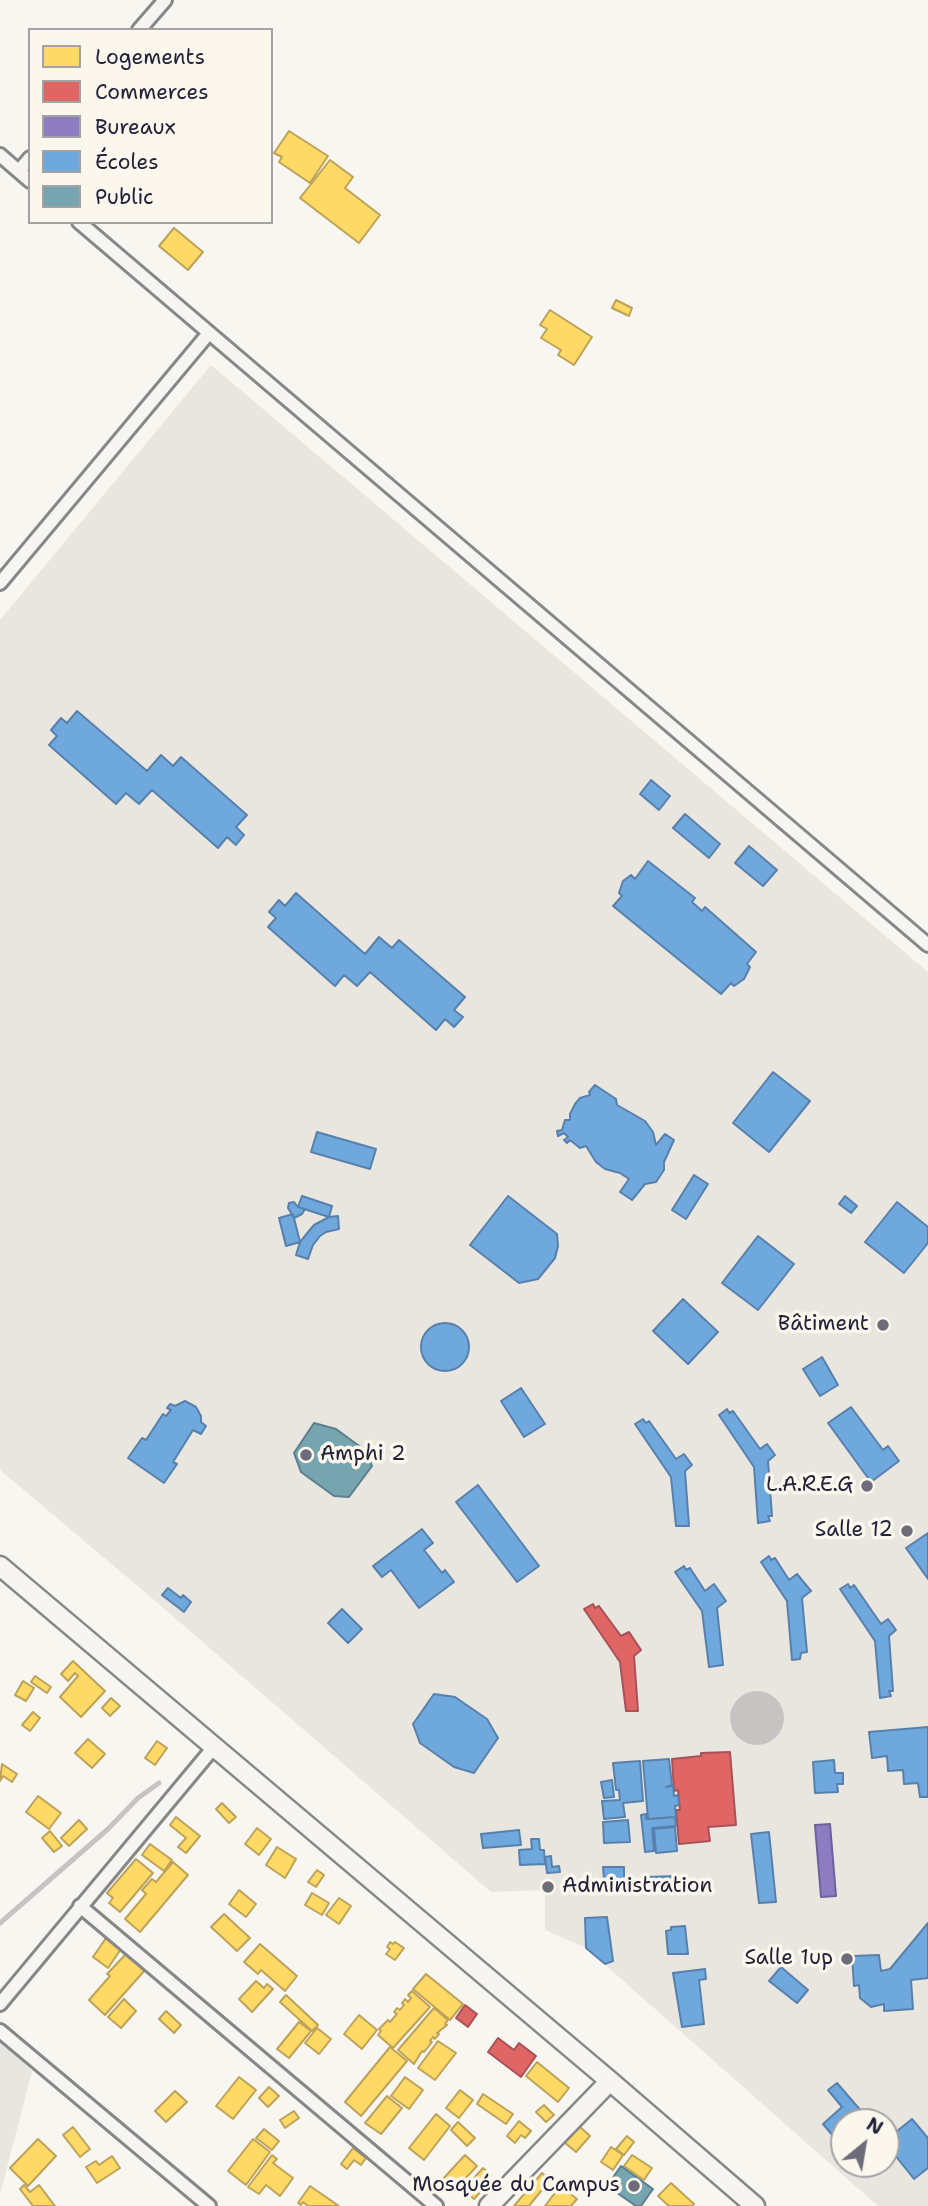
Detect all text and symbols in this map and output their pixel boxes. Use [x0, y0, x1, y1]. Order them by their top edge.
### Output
legend [28, 28, 273, 224]
text: Logements [95, 43, 205, 71]
text: Commerces [95, 78, 209, 106]
text: Bureaux [95, 113, 176, 141]
text: Écoles [95, 148, 159, 176]
text: Public [95, 183, 154, 211]
place label: Bâtiment [778, 1312, 869, 1338]
marker: Bâtiment [875, 1317, 891, 1333]
place label: Amphi 2 [320, 1442, 406, 1468]
marker: Amphi 2 [298, 1447, 314, 1463]
place label: L.A.R.E.G [766, 1473, 853, 1499]
marker: L.A.R.E.G [859, 1478, 875, 1494]
place label: Salle 12 [815, 1518, 893, 1544]
marker: Salle 12 [899, 1523, 915, 1539]
place label: Administration [562, 1874, 712, 1900]
marker: Administration [540, 1879, 556, 1895]
place label: Salle 1up [744, 1946, 833, 1972]
marker: Salle 1up [839, 1951, 855, 1967]
north arrow [830, 2108, 900, 2178]
text: N [862, 2112, 888, 2141]
place label: Mosquée du Campus [412, 2173, 620, 2199]
marker: Mosquée du Campus [626, 2178, 642, 2194]

